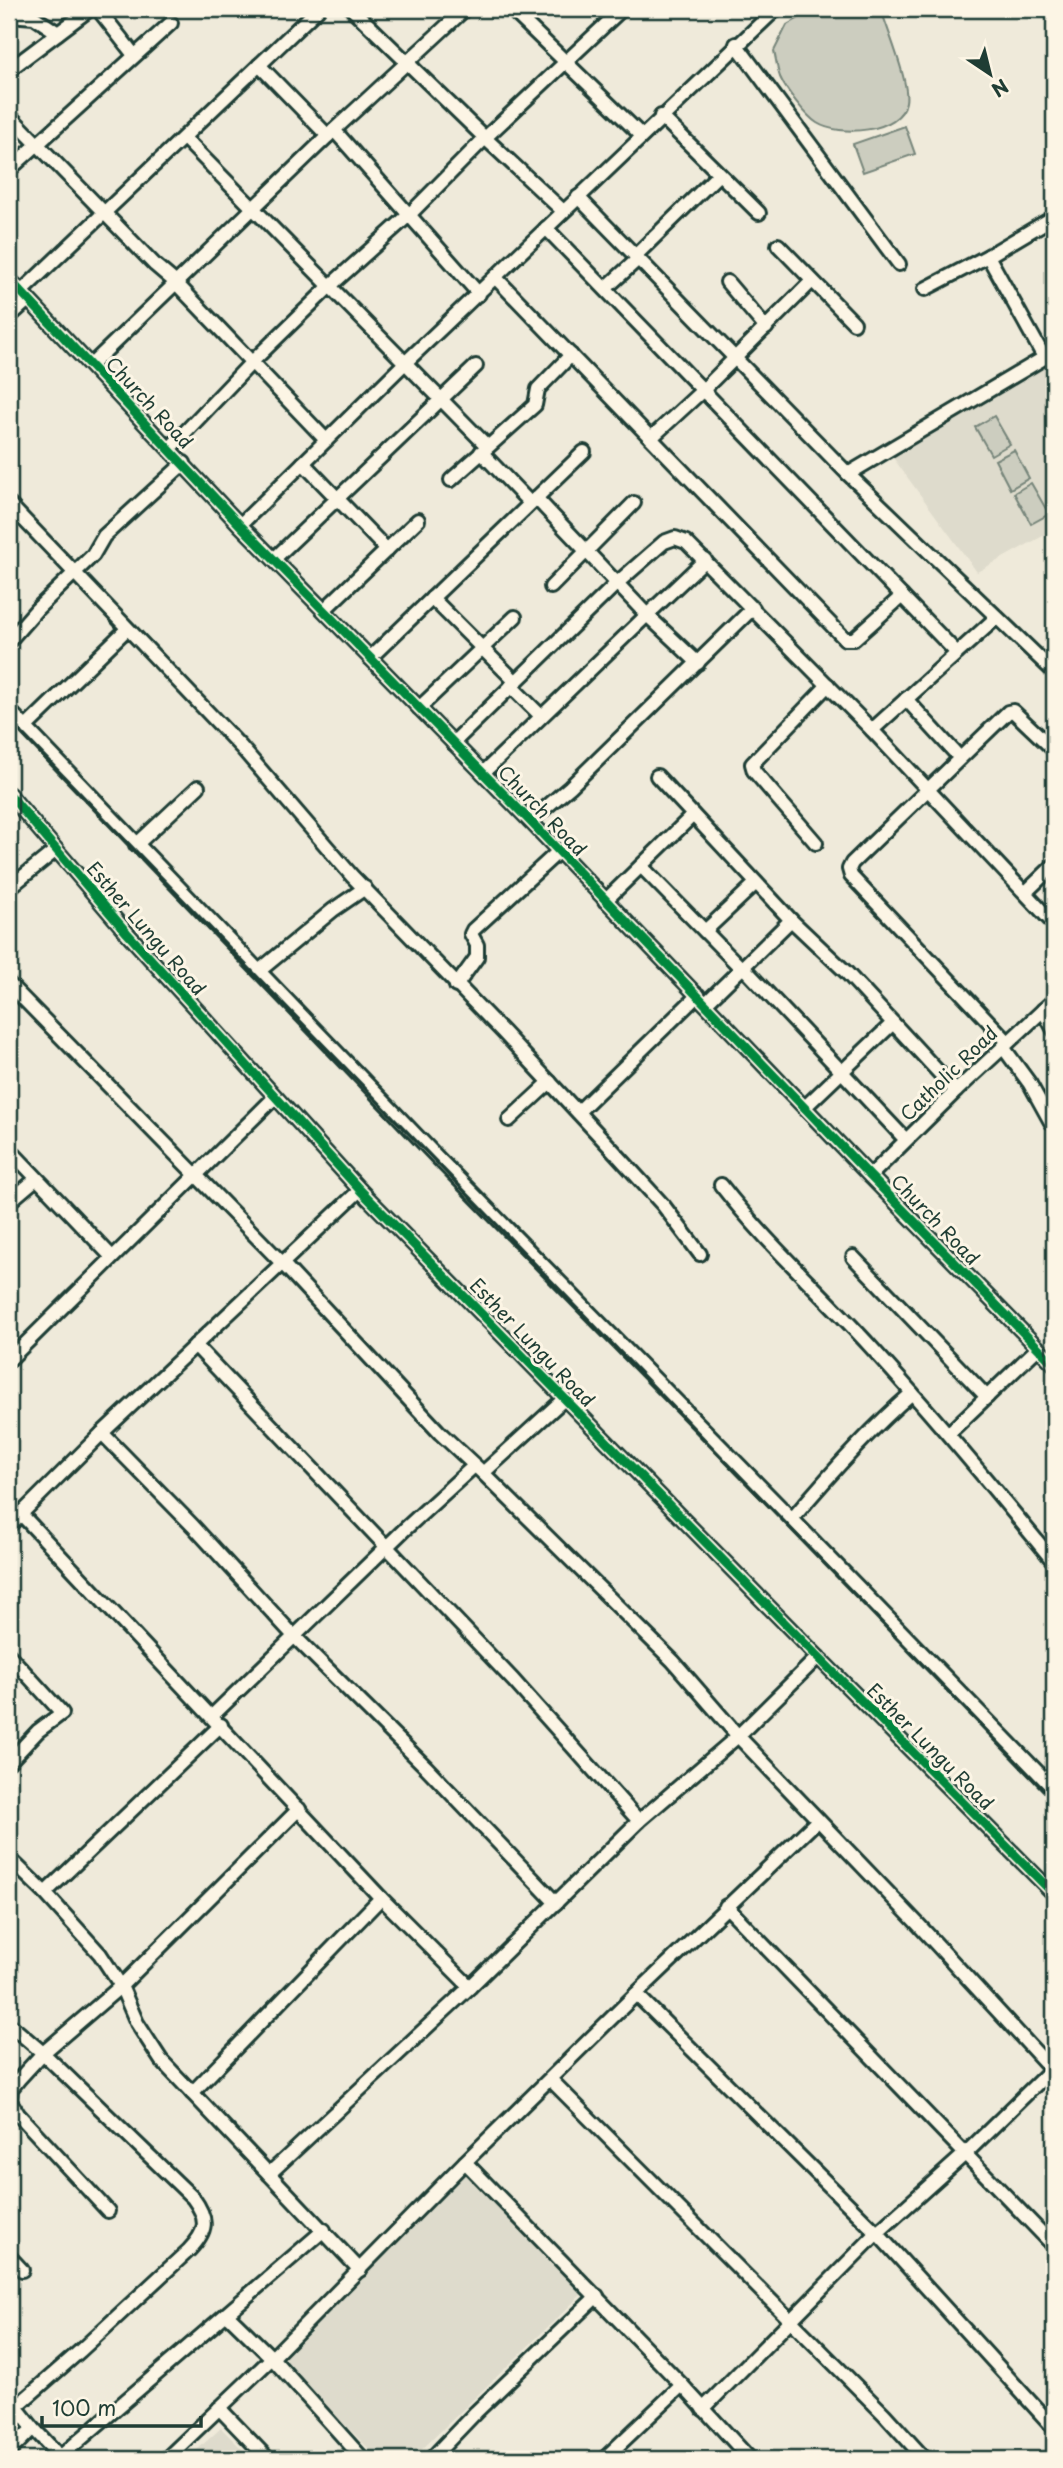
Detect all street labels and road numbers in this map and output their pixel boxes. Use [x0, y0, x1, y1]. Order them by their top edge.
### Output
street label: Church Road [100, 350, 200, 454]
street label: Church Road [492, 758, 594, 862]
street label: Esther Lungu Road [81, 855, 213, 1001]
street label: Catholic Road [893, 1019, 1003, 1127]
street label: Church Road [885, 1167, 987, 1271]
street label: Esther Lungu Road [464, 1271, 602, 1413]
street label: Esther Lungu Road [861, 1676, 1001, 1816]

